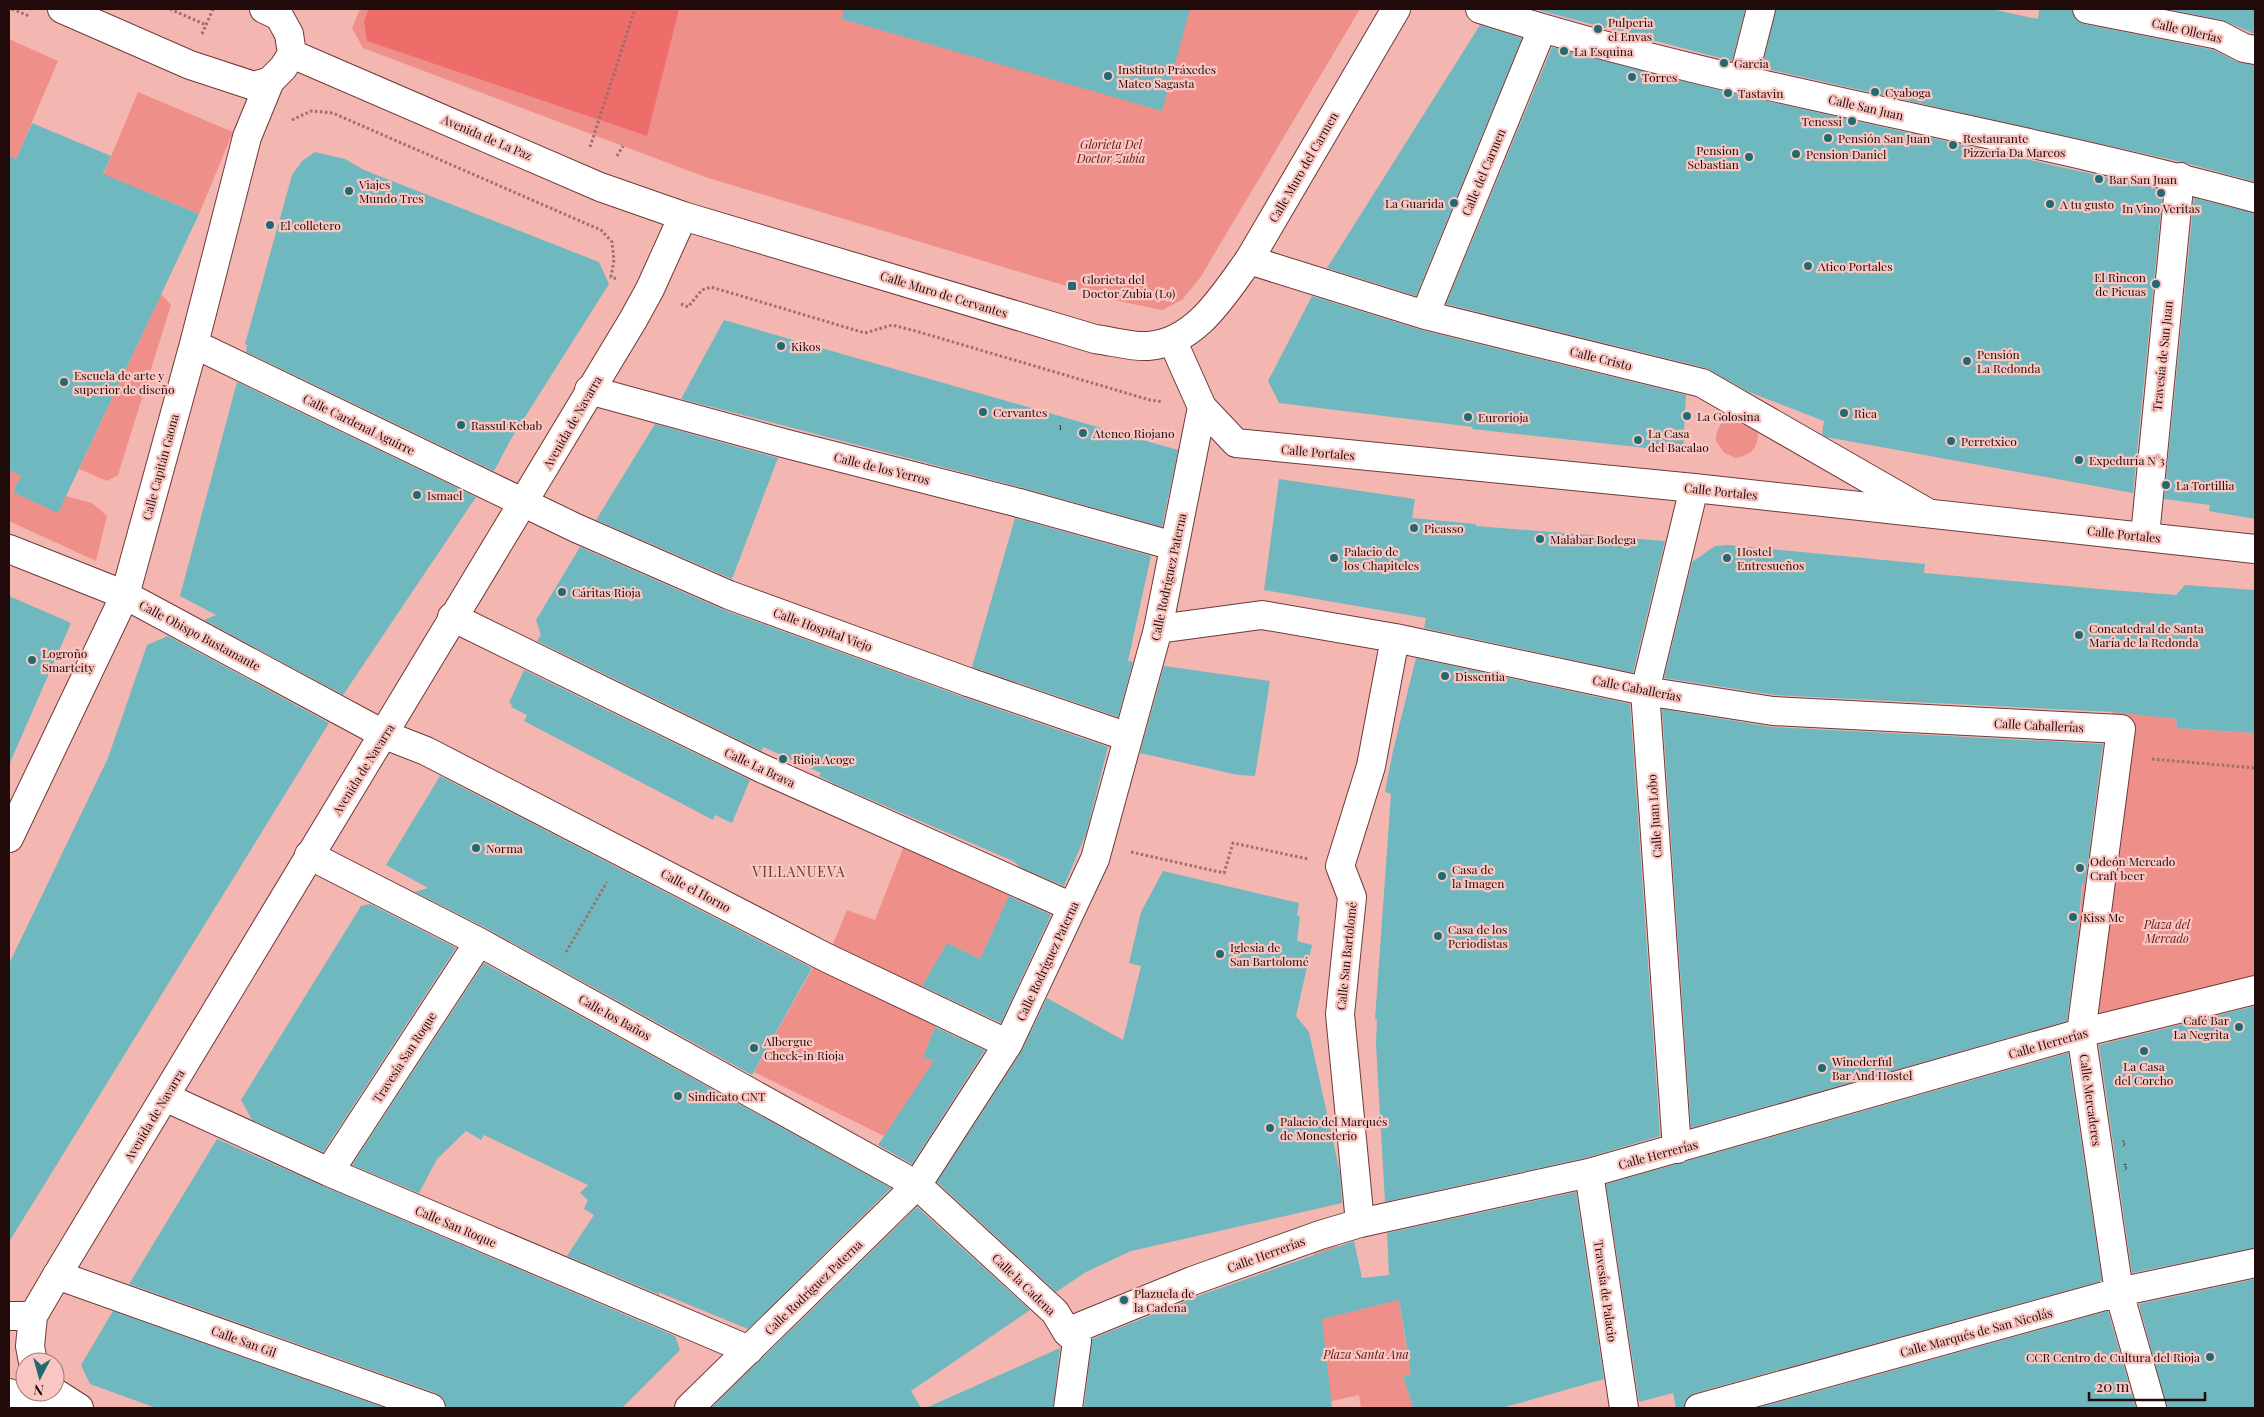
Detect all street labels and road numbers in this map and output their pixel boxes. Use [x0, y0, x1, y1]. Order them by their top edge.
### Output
street label: Calle Ollerías [2150, 14, 2224, 46]
street label: Calle San Juan [1827, 91, 1905, 123]
street label: Calle Muro del Carmen [1265, 109, 1341, 225]
street label: Avenida de La Paz [439, 110, 535, 163]
street label: Calle del Carmen [1457, 126, 1509, 218]
street label: Calle Muro de Cervantes [878, 267, 1010, 321]
street label: Travesía de San Juan [2148, 300, 2176, 412]
street label: Calle Cristo [1568, 343, 1634, 374]
street label: Avenida de Navarra [538, 373, 605, 472]
street label: Calle Cardenal Aguirre [300, 390, 418, 458]
street label: Calle Capitán Gaona [138, 412, 182, 522]
street label: Calle Portales [1281, 441, 1355, 463]
street label: Calle de los Yerros [832, 448, 932, 488]
street label: Calle Portales [1683, 479, 1759, 503]
street label: Calle Rodríguez Paterna [1147, 512, 1189, 642]
street label: Calle Portales [2086, 522, 2162, 546]
street label: Calle Obispo Bustamante [137, 596, 263, 674]
street label: Calle Hospital Viejo [771, 604, 875, 654]
street label: Calle Caballerías [1591, 672, 1683, 704]
street label: Calle Caballerías [1994, 715, 2084, 735]
street label: Avenida de Navarra [328, 720, 397, 818]
street label: Calle La Brava [722, 744, 798, 790]
street label: Calle Juan Lobo [1643, 773, 1665, 858]
street label: Calle el Horno [658, 865, 734, 915]
street label: Calle Rodríguez Paterna [1012, 899, 1082, 1023]
street label: Calle San Bartolomé [1332, 901, 1360, 1011]
street label: Calle los Baños [576, 990, 654, 1044]
street label: Travesía San Roque [369, 1009, 439, 1105]
street label: Calle Herrerías [2007, 1024, 2089, 1062]
street label: Calle Mercaderes [2077, 1053, 2105, 1147]
street label: Avenida de Navarra [120, 1066, 188, 1165]
street label: Calle Herrerías [1616, 1136, 1700, 1172]
street label: Calle San Roque [413, 1202, 499, 1250]
street label: Calle Herrerías [1225, 1233, 1307, 1275]
street label: Calle Rodríguez Paterna [761, 1236, 865, 1338]
street label: Travesía de Palacio [1591, 1239, 1621, 1343]
street label: Calle la Cadena [989, 1250, 1059, 1318]
street label: Calle Marqués de San Nicolás [1898, 1304, 2054, 1360]
street label: Calle San Gil [209, 1322, 279, 1360]

